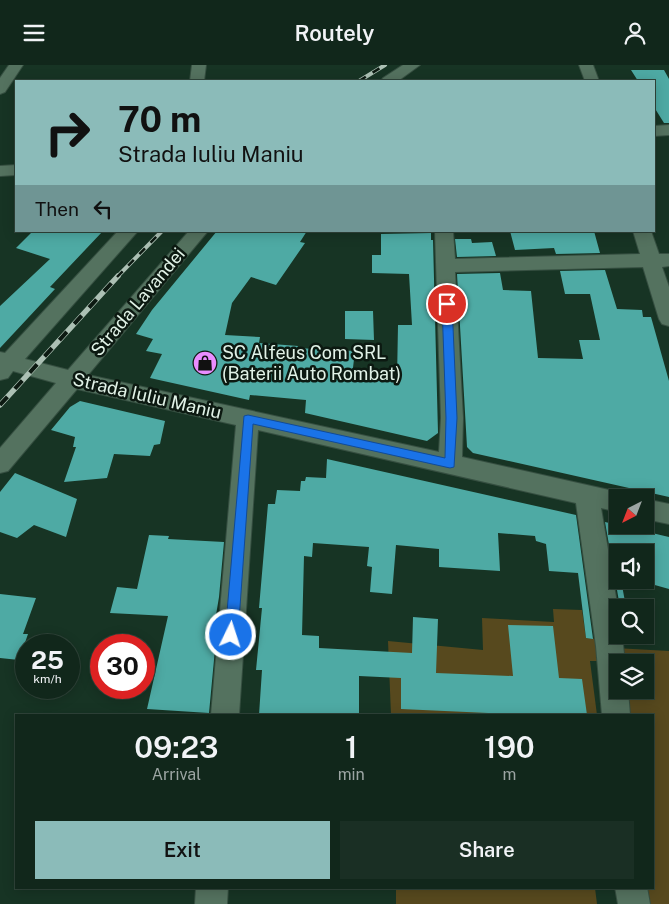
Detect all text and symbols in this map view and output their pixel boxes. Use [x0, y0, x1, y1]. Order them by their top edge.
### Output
icon: menu [20, 19, 48, 47]
icon: person [621, 19, 649, 47]
text: Routely [295, 20, 374, 46]
text: 70 m [118, 99, 201, 140]
icon: right [35, 100, 100, 165]
text: Strada Iuliu Maniu [118, 141, 304, 167]
icon: left [89, 195, 117, 223]
text: Then [35, 198, 79, 220]
street label: Strada Lavandei [86, 243, 189, 360]
pin [426, 283, 468, 325]
icon: arrive [433, 290, 461, 318]
place label: SC Alfeus Com SRL (Baterii Auto Rombat) [222, 342, 401, 384]
shop icon: SC Alfeus Com SRL (Baterii Auto Rombat) [192, 350, 218, 376]
street label: Strada Iuliu Maniu [71, 368, 223, 423]
north arrow [609, 489, 654, 534]
map controls [609, 489, 654, 699]
button: sound [609, 544, 654, 589]
button: search [609, 599, 654, 644]
position arrow [204, 608, 256, 660]
speed limit sign: 30 [90, 634, 155, 699]
text: 25 [31, 645, 64, 675]
button: layers [609, 654, 654, 699]
text: km/h [33, 672, 62, 686]
text: 09:23 [134, 729, 218, 765]
text: 1 [345, 729, 358, 765]
text: 190 [484, 729, 535, 765]
text: Arrival [152, 765, 201, 784]
text: min [338, 765, 365, 784]
text: m [502, 765, 516, 784]
button: Exit [35, 821, 330, 879]
button: Share [340, 821, 634, 879]

